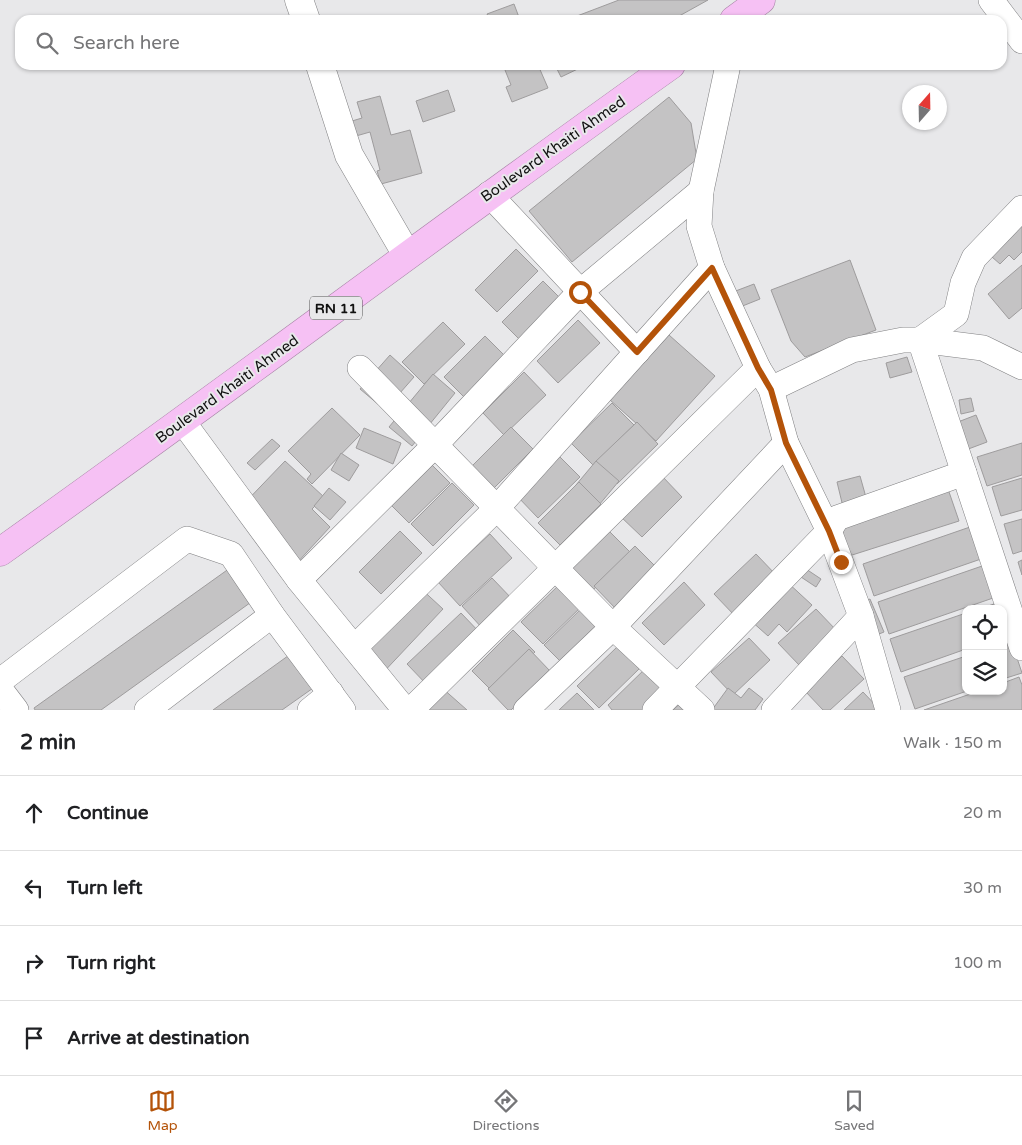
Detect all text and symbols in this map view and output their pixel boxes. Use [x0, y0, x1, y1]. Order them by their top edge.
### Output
search box [15, 15, 1007, 70]
icon: search [33, 29, 61, 57]
text: Search here [73, 32, 180, 54]
north arrow [902, 85, 947, 130]
street label: Boulevard Khaiti Ahmed [477, 92, 629, 206]
route start [569, 281, 592, 304]
road number: RN 11 [310, 296, 362, 320]
street label: Boulevard Khaiti Ahmed [152, 331, 302, 447]
route end [830, 551, 853, 574]
map controls [962, 605, 1007, 695]
button: locate [962, 605, 1007, 650]
button: layers [962, 650, 1007, 695]
text: 2 min [20, 730, 76, 755]
text: Walk · 150 m [903, 733, 1002, 753]
icon: ahead [20, 799, 48, 827]
text: Continue [67, 802, 149, 824]
text: 20 m [963, 803, 1002, 823]
icon: left [20, 874, 48, 902]
text: Turn left [67, 877, 143, 899]
text: 30 m [963, 878, 1002, 898]
icon: right [20, 949, 48, 977]
text: Turn right [67, 952, 155, 974]
text: 100 m [953, 953, 1002, 973]
icon: arrive [20, 1024, 48, 1052]
text: Arrive at destination [67, 1027, 250, 1049]
tab: Map [147, 1087, 178, 1134]
tab: Directions [472, 1087, 539, 1134]
tab: Saved [834, 1087, 875, 1134]

